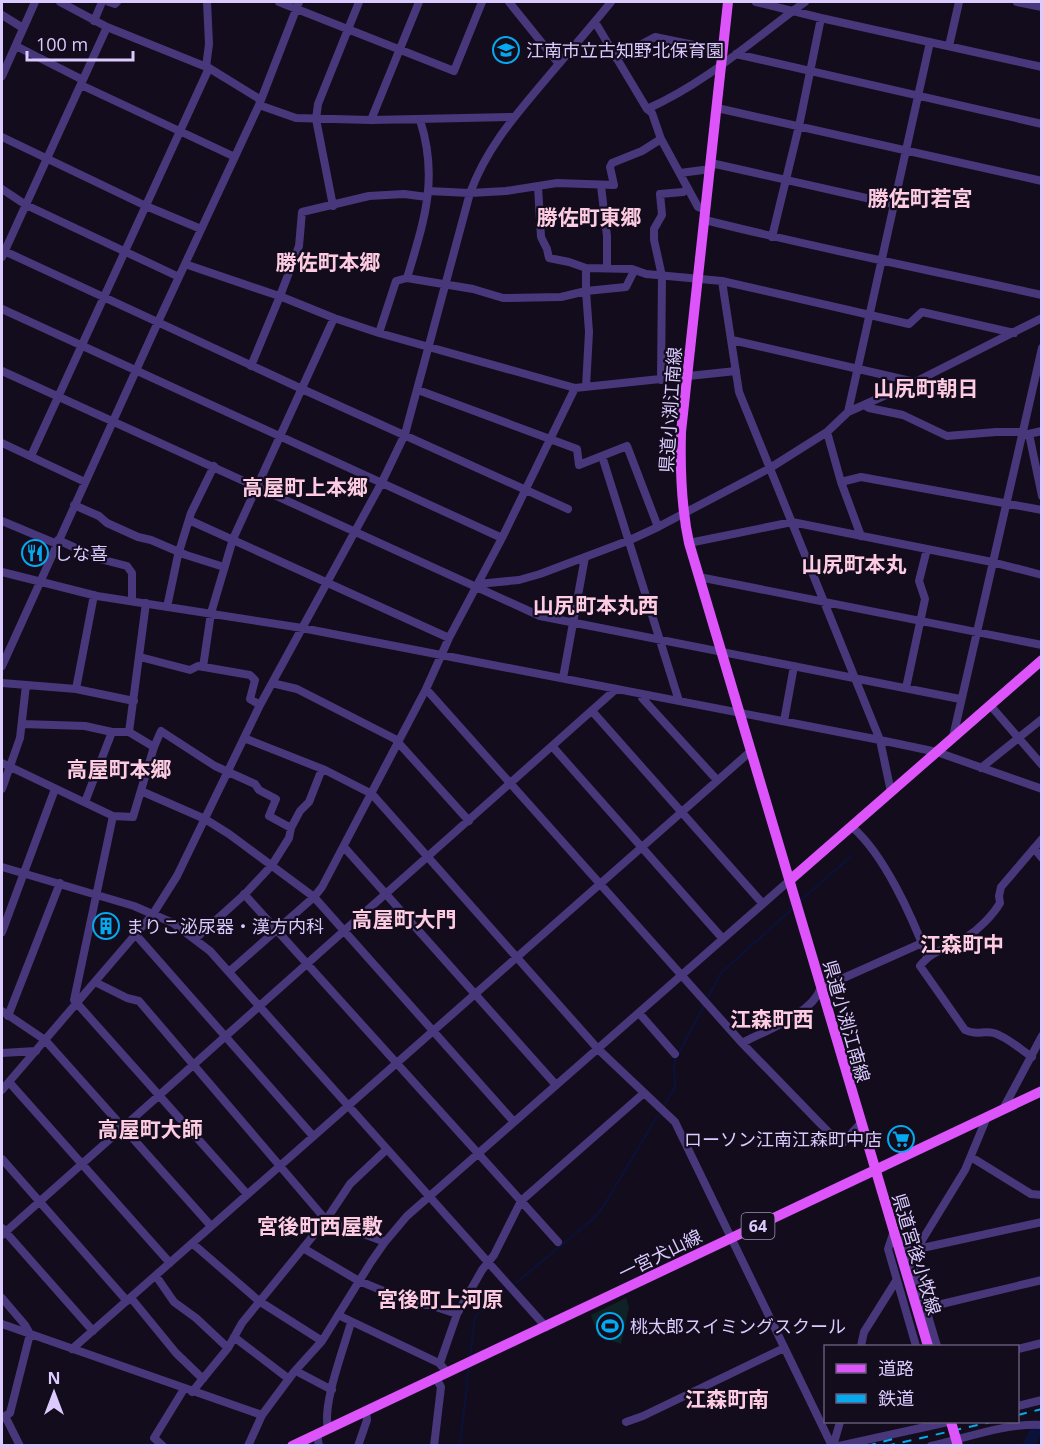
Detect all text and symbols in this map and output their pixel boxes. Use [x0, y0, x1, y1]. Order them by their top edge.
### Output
scale bar [27, 24, 134, 62]
text: 100 m [36, 32, 88, 56]
school or university icon: 江南市立古知野北保育園 [491, 35, 521, 65]
place label: 江南市立古知野北保育園 [526, 38, 724, 62]
district label: 勝佐町若宮 [868, 184, 973, 212]
district label: 勝佐町東郷 [537, 203, 642, 231]
district label: 勝佐町本郷 [276, 248, 381, 276]
street label: 県道小渕江南線 [654, 346, 686, 474]
district label: 山尻町朝日 [874, 374, 979, 402]
district label: 高屋町上本郷 [242, 473, 368, 501]
restaurant icon: しな喜 [20, 538, 50, 568]
place label: しな喜 [54, 541, 108, 565]
district label: 山尻町本丸 [802, 550, 907, 578]
district label: 山尻町本丸西 [533, 591, 659, 619]
district label: 高屋町本郷 [67, 755, 172, 783]
district label: 高屋町大門 [352, 905, 457, 933]
building icon: まりこ泌尿器・漢方内科 [91, 911, 121, 941]
place label: まりこ泌尿器・漢方内科 [126, 914, 324, 938]
district label: 江森町中 [920, 930, 1004, 958]
street label: 県道小渕江南線 [818, 957, 876, 1085]
district label: 江森町西 [730, 1005, 814, 1033]
district label: 高屋町大師 [98, 1115, 203, 1143]
supermarket icon: ローソン江南江森町中店 [886, 1124, 916, 1154]
place label: ローソン江南江森町中店 [684, 1127, 882, 1151]
street label: 県道宮後小牧線 [887, 1190, 947, 1318]
district label: 宮後町西屋敷 [257, 1212, 383, 1240]
road number: 64 [742, 1213, 774, 1239]
street label: 一宮犬山線 [614, 1223, 706, 1285]
district label: 宮後町上河原 [377, 1285, 503, 1313]
sports icon: 桃太郎スイミングスクール [595, 1311, 625, 1341]
place label: 桃太郎スイミングスクール [630, 1314, 846, 1338]
legend [824, 1345, 1019, 1423]
text: 道路 [878, 1356, 914, 1380]
north arrow [24, 1363, 84, 1423]
text: N [47, 1367, 61, 1389]
district label: 江森町南 [685, 1385, 769, 1413]
text: 鉄道 [878, 1386, 914, 1410]

